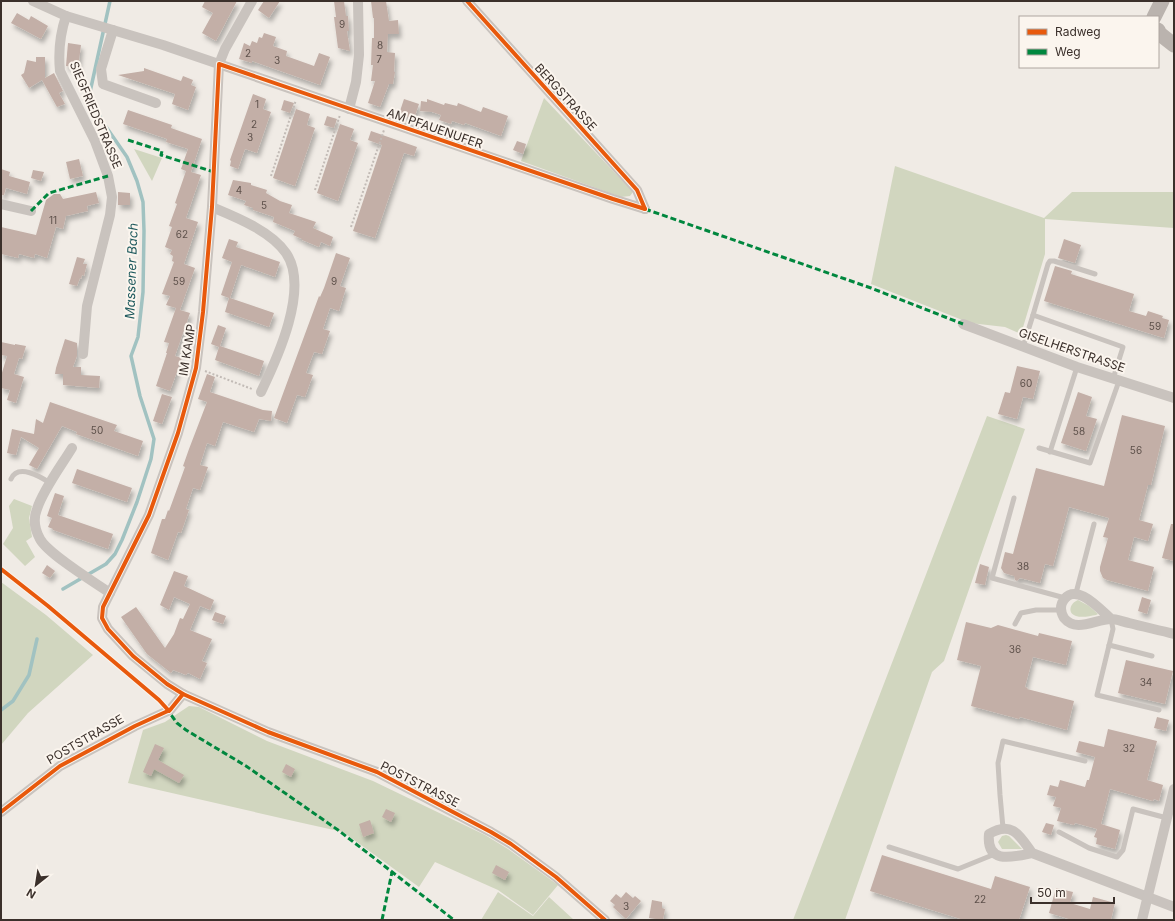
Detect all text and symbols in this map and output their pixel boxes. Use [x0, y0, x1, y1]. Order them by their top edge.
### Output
legend [1019, 16, 1159, 68]
house number: 9 [339, 18, 345, 30]
text: Radweg [1055, 24, 1101, 39]
house number: 8 [377, 39, 383, 51]
text: Weg [1055, 44, 1081, 59]
house number: 2 [245, 47, 251, 59]
house number: 7 [376, 53, 382, 65]
house number: 3 [274, 54, 280, 66]
street label: SIEGFRIEDSTRASSE [67, 59, 125, 171]
street label: BERGSTRASSE [532, 60, 600, 134]
house number: 1 [255, 98, 259, 110]
street label: AM PFAUENUFER [385, 105, 485, 152]
house number: 2 [251, 118, 257, 130]
house number: 3 [247, 131, 253, 143]
house number: 4 [236, 184, 242, 196]
house number: 5 [261, 199, 267, 211]
house number: 11 [49, 214, 57, 226]
water label: Massener Bach [121, 222, 141, 319]
house number: 62 [176, 228, 188, 240]
house number: 59 [173, 275, 185, 287]
house number: 9 [331, 275, 337, 287]
house number: 59 [1149, 320, 1161, 332]
street label: IM KAMP [176, 323, 199, 377]
street label: GISELHERSTRASSE [1017, 325, 1127, 375]
house number: 60 [1020, 377, 1032, 389]
house number: 50 [91, 424, 103, 436]
house number: 58 [1073, 425, 1085, 437]
house number: 56 [1130, 444, 1142, 456]
house number: 38 [1017, 560, 1029, 572]
house number: 36 [1009, 643, 1021, 655]
house number: 34 [1140, 676, 1152, 688]
street label: POSTSTRASSE [44, 711, 126, 767]
house number: 32 [1123, 742, 1135, 754]
street label: POSTSTRASSE [378, 758, 462, 810]
north arrow [16, 865, 56, 905]
scale bar [1031, 879, 1114, 905]
text: 50 m [1037, 885, 1066, 900]
text: N [24, 886, 38, 902]
house number: 22 [974, 893, 986, 905]
house number: 3 [623, 900, 629, 912]

